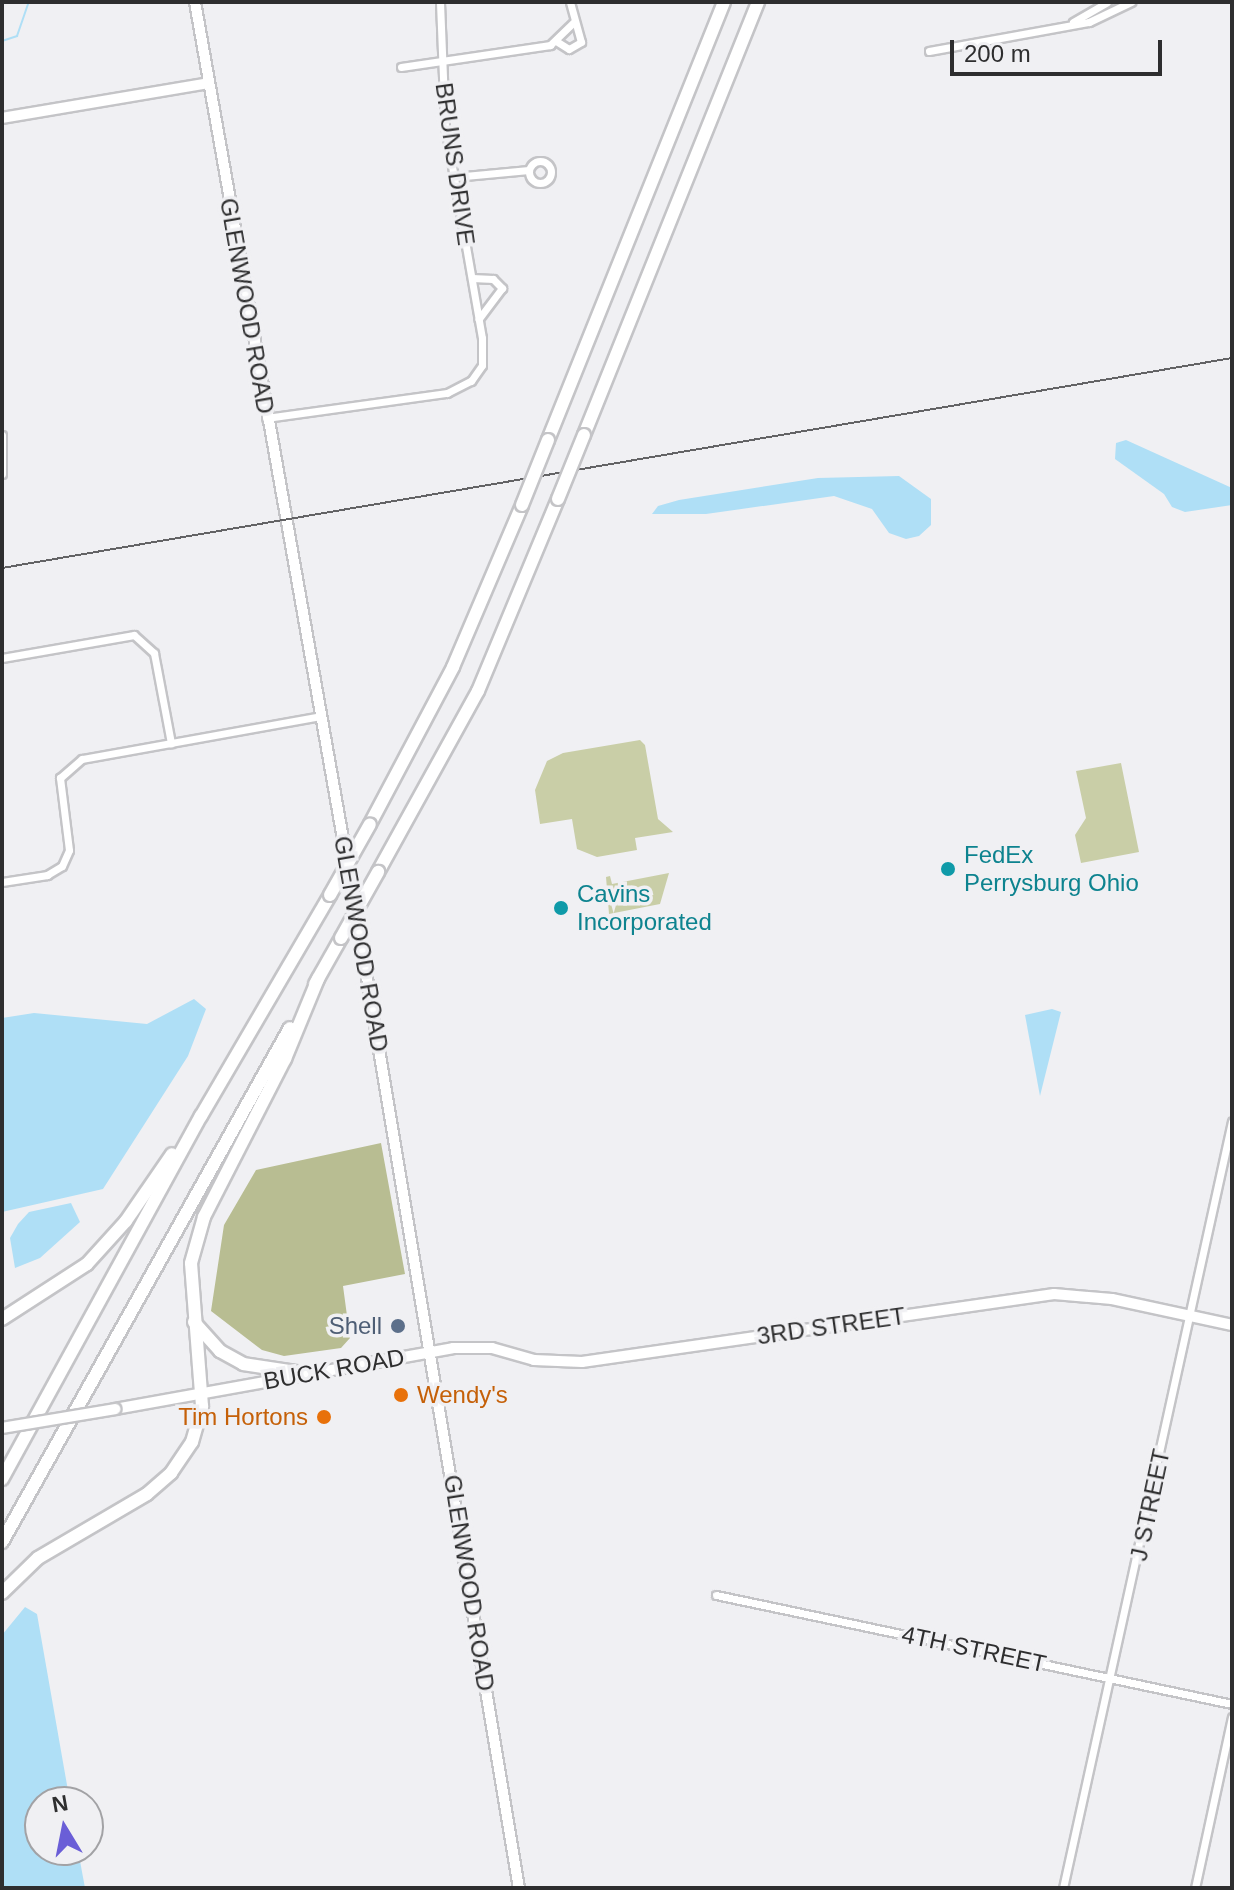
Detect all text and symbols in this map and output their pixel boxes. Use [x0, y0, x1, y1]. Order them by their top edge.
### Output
scale bar [954, 24, 1166, 74]
text: 200 m [964, 40, 1031, 67]
street label: BRUNS DRIVE [429, 81, 481, 247]
street label: GLENWOOD ROAD [214, 196, 280, 416]
street label: GLENWOOD ROAD [328, 834, 394, 1054]
place label: FedEx Perrysburg Ohio [964, 841, 1139, 897]
marker: FedEx Perrysburg Ohio [939, 860, 957, 878]
place label: Cavins Incorporated [577, 880, 712, 936]
marker: Cavins Incorporated [552, 899, 570, 917]
street label: 3RD STREET [755, 1301, 907, 1351]
place label: Shell [329, 1312, 382, 1340]
marker: Shell [389, 1317, 407, 1335]
street label: BUCK ROAD [261, 1342, 407, 1396]
place label: Wendy's [417, 1381, 508, 1409]
marker: Wendy's [392, 1386, 410, 1404]
place label: Tim Hortons [178, 1403, 308, 1431]
marker: Tim Hortons [315, 1408, 333, 1426]
street label: J STREET [1124, 1447, 1176, 1563]
street label: GLENWOOD ROAD [438, 1473, 500, 1693]
street label: 4TH STREET [899, 1620, 1049, 1678]
north arrow [24, 1786, 104, 1866]
text: N [50, 1790, 70, 1818]

